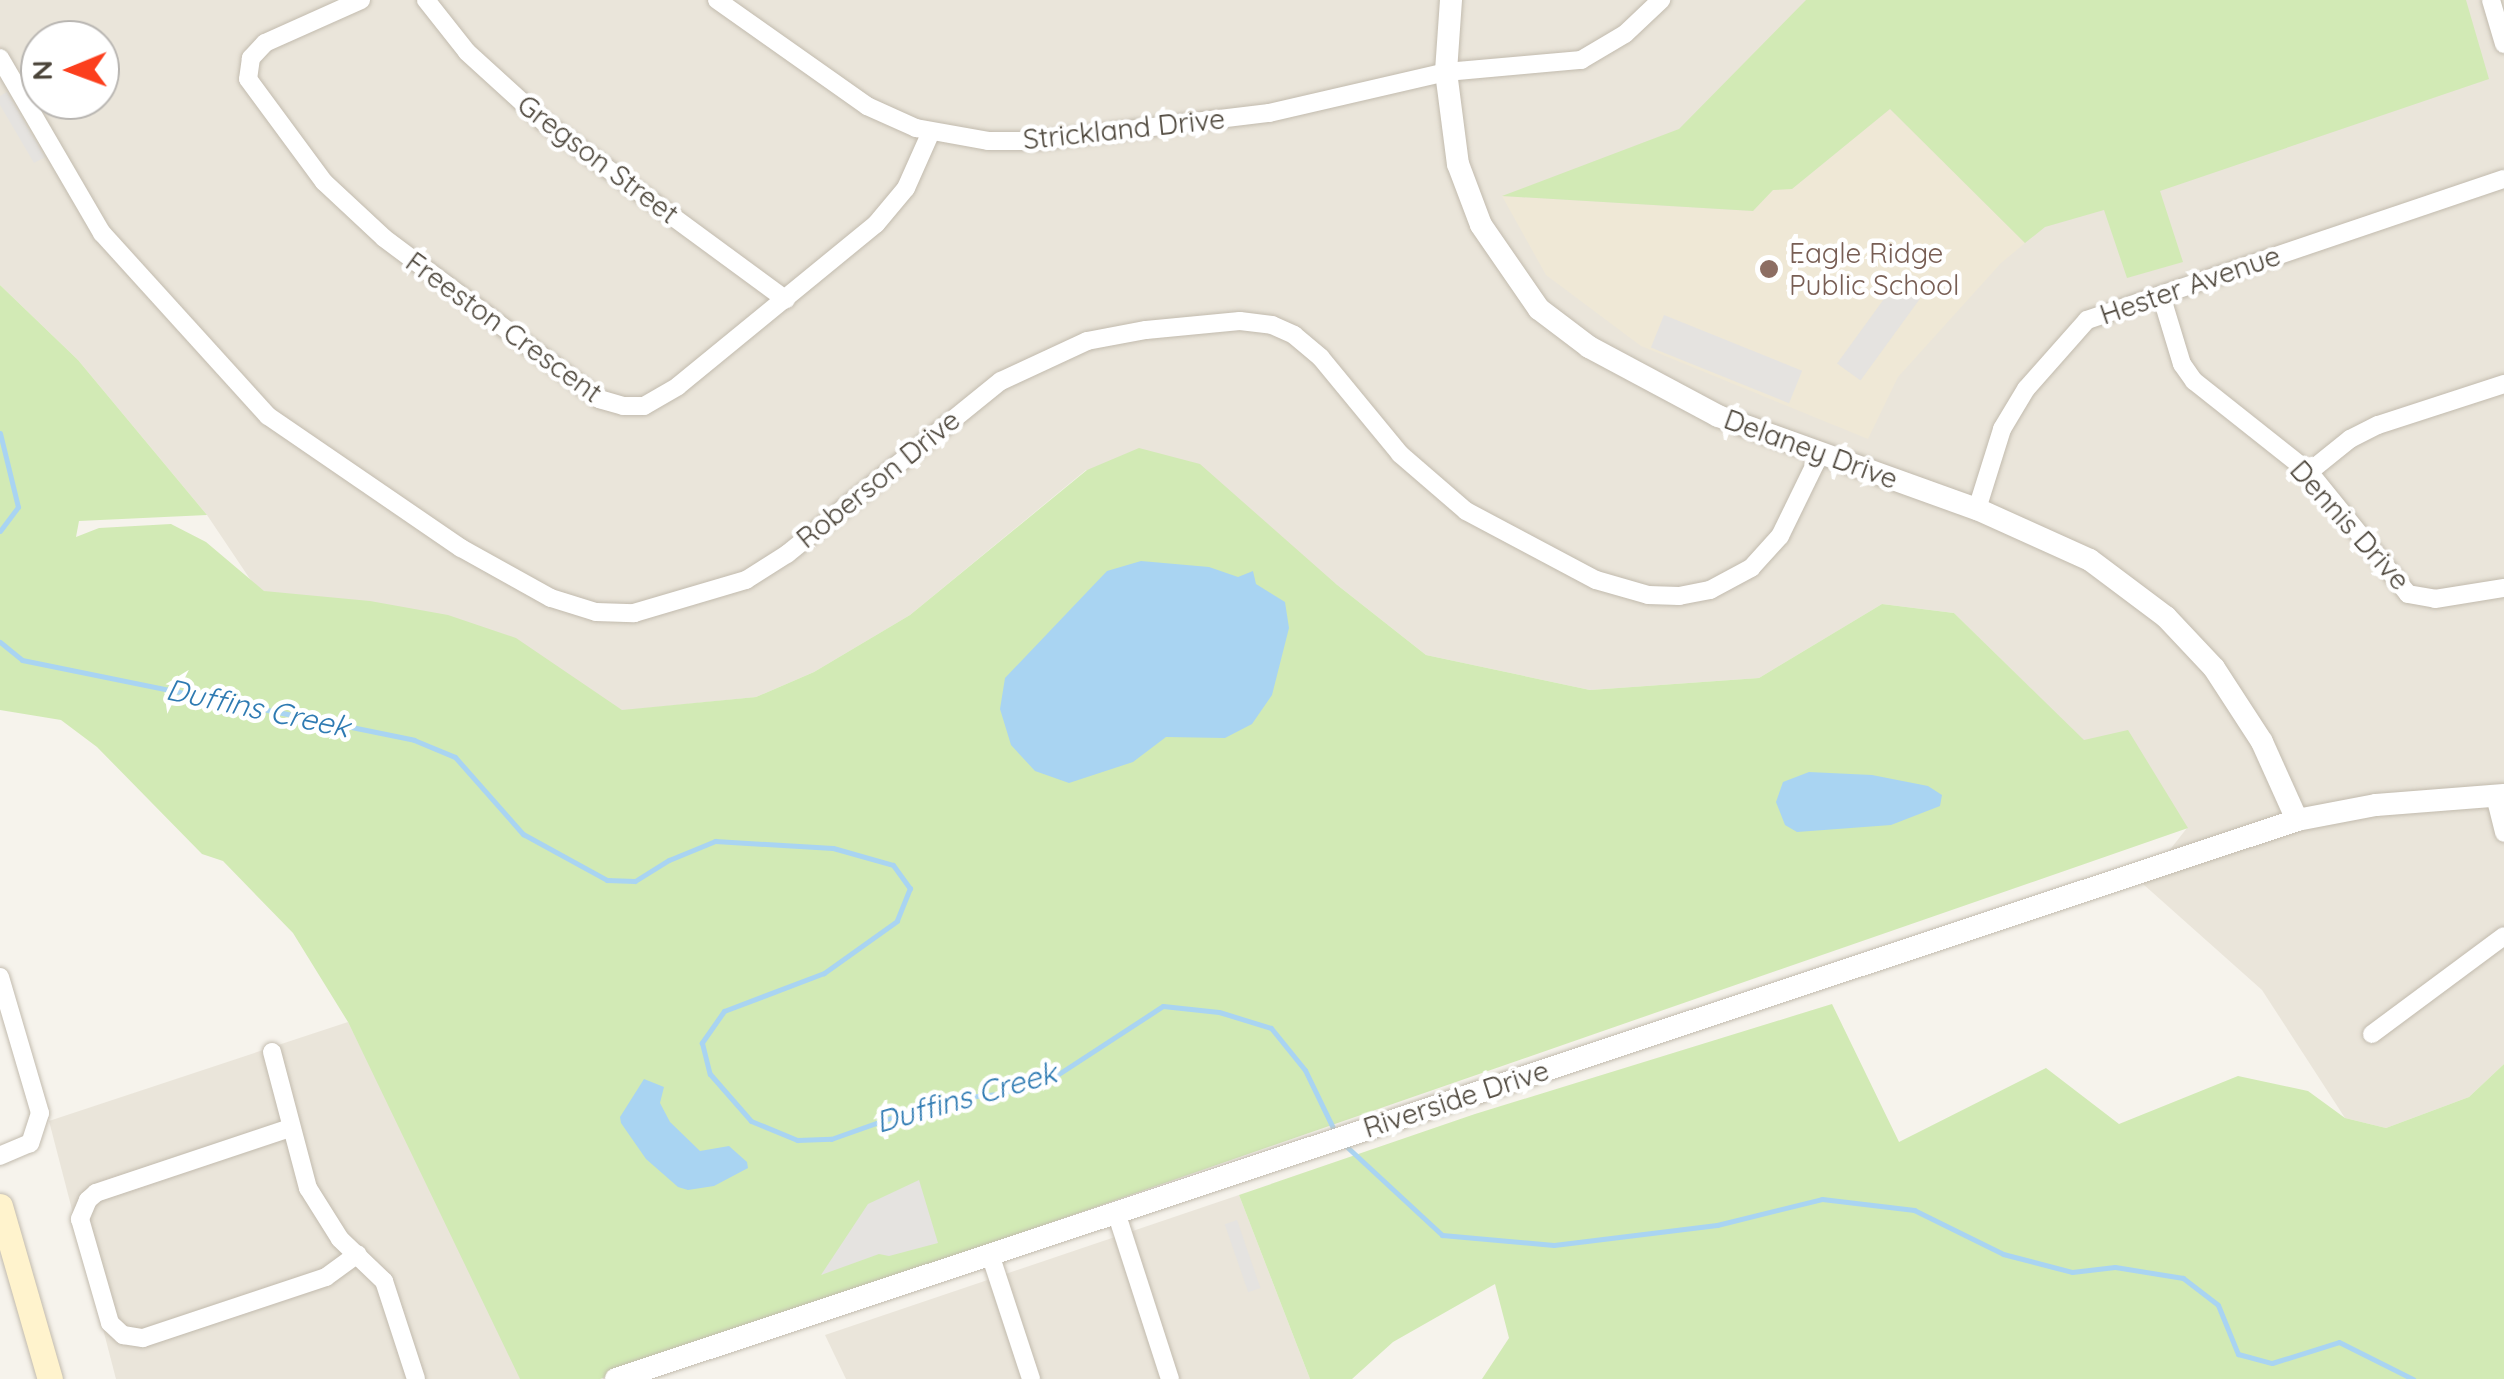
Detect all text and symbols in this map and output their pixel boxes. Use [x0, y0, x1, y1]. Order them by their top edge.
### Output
north arrow [20, 20, 120, 120]
text: N [24, 60, 59, 81]
street label: Gregson Street [511, 88, 685, 230]
street label: Strickland Drive [1021, 102, 1227, 156]
place label: Eagle Ridge Public School [1789, 236, 1959, 302]
street label: Hester Avenue [2095, 238, 2285, 332]
street label: Freeston Crescent [399, 245, 609, 409]
marker: Eagle Ridge Public School [1758, 258, 1780, 280]
street label: Delaney Drive [1720, 402, 1902, 496]
street label: Roberson Drive [790, 403, 966, 555]
street label: Dennis Drive [2283, 453, 2417, 597]
water label: Duffins Creek [163, 671, 353, 745]
street label: Riverside Drive [1359, 1053, 1553, 1145]
water label: Duffins Creek [871, 1054, 1061, 1140]

